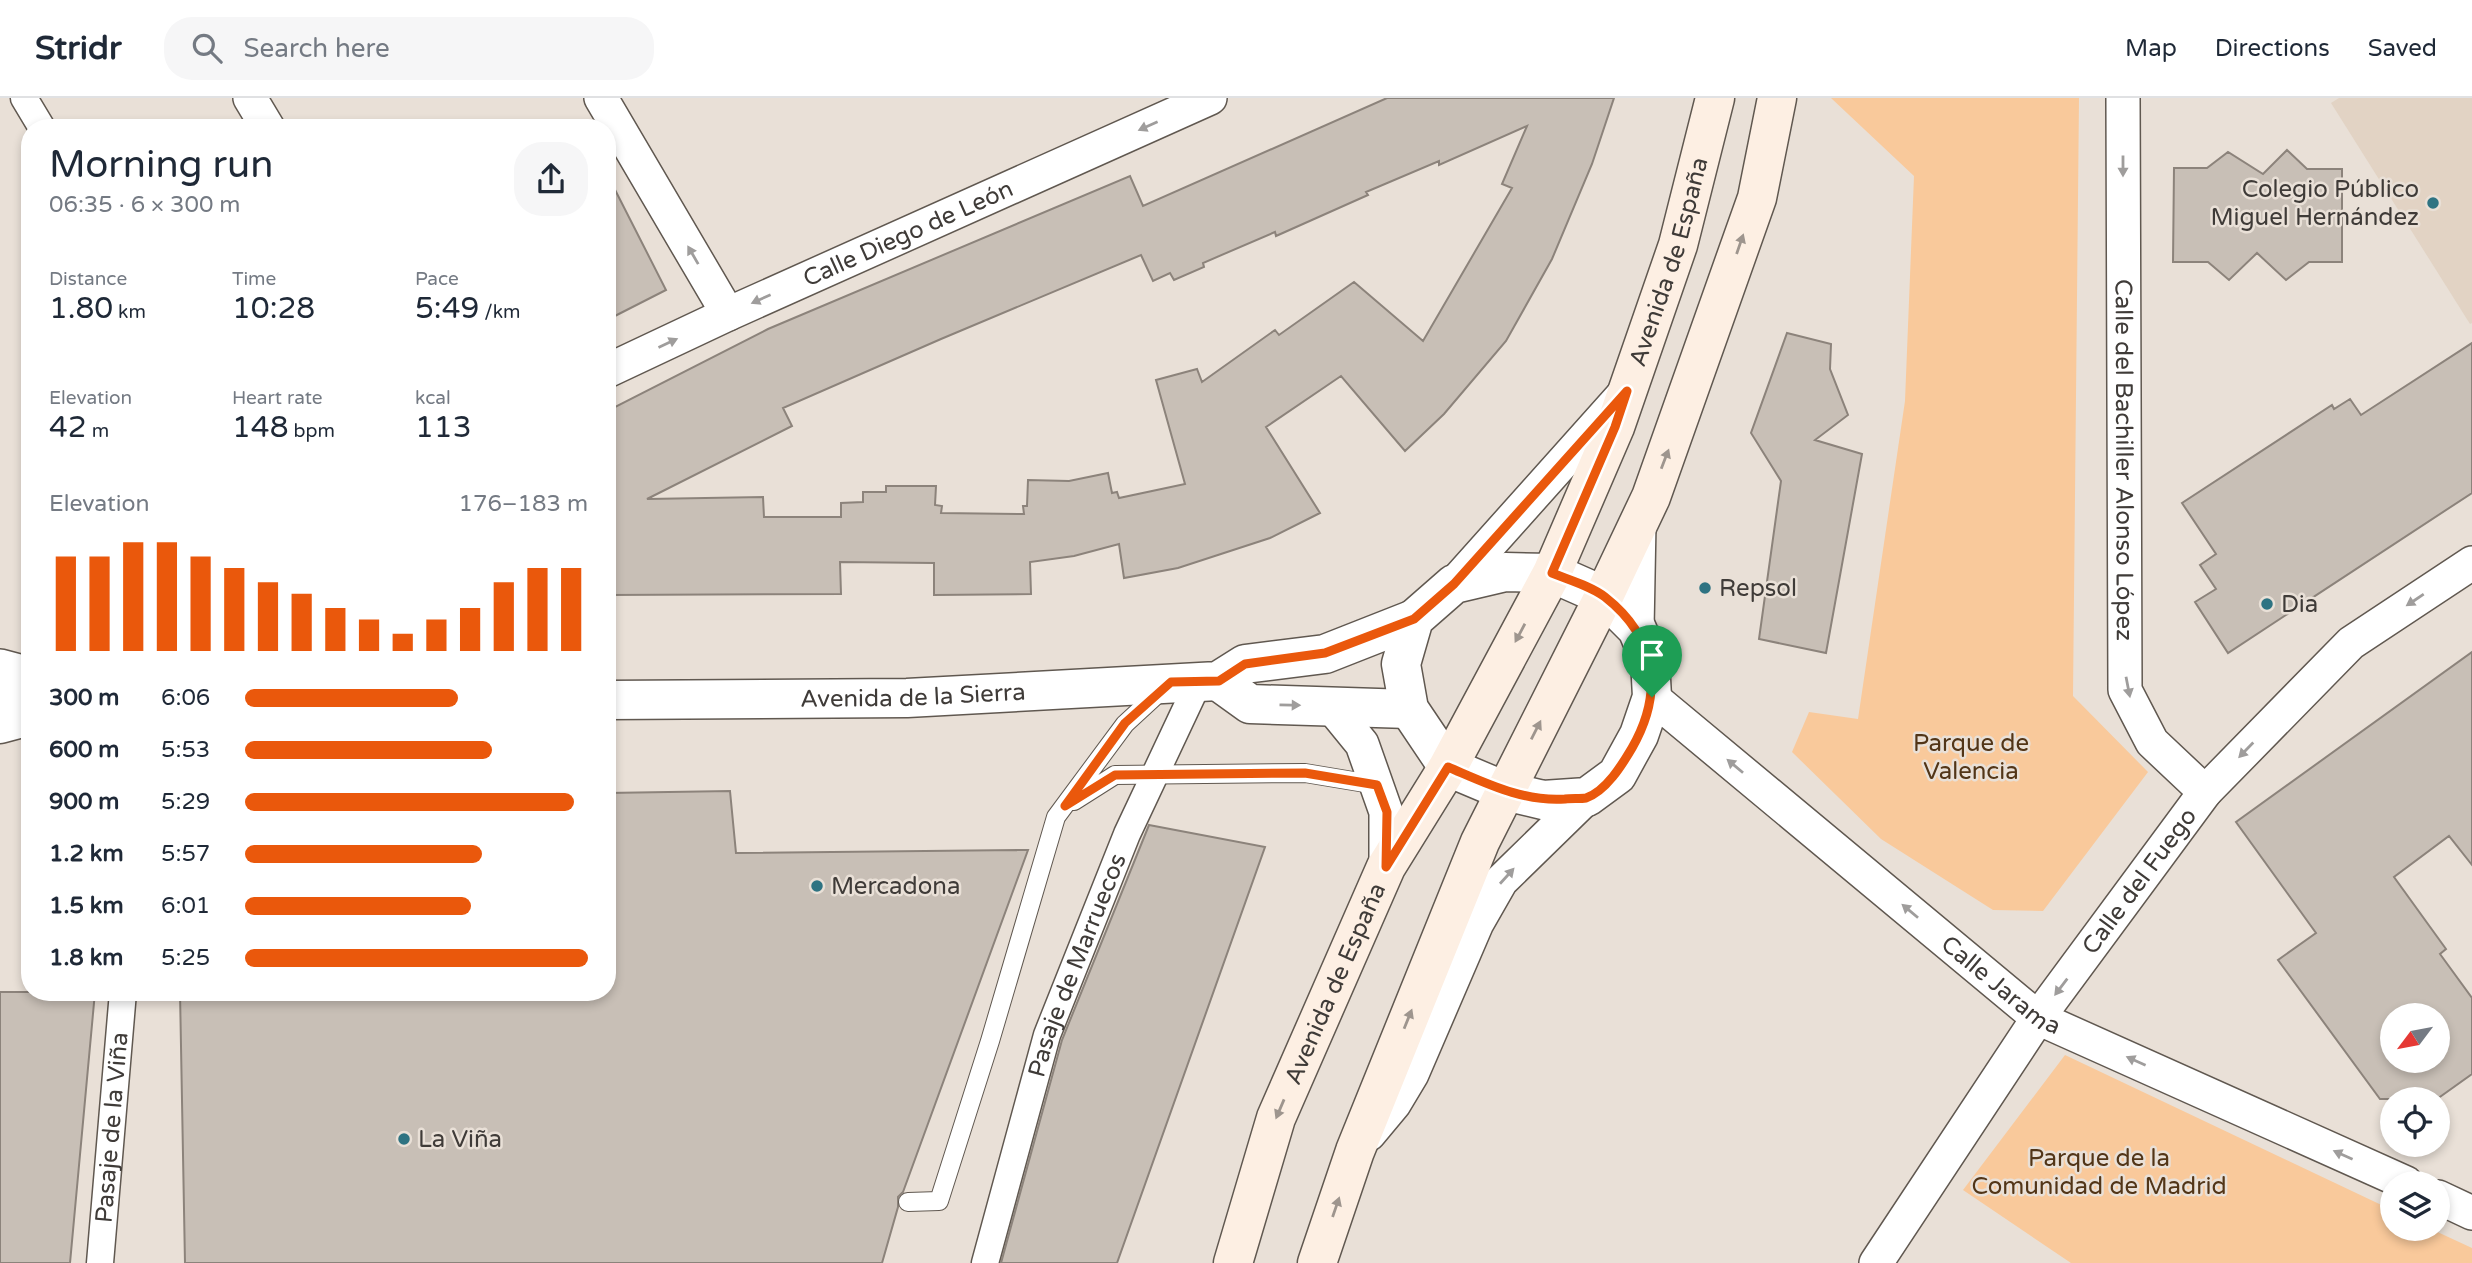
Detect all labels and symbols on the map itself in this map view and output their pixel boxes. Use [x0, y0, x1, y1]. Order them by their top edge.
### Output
one-way arrow [1138, 120, 1158, 132]
street label: Avenida de España [1623, 154, 1714, 370]
one-way arrow [2117, 155, 2129, 177]
street label: Calle Diego de León [799, 174, 1018, 293]
place label: Colegio Público Miguel Hernández [2211, 175, 2419, 232]
marker: Colegio Público Miguel Hernández [2425, 195, 2441, 211]
one-way arrow [1735, 234, 1746, 255]
one-way arrow [687, 246, 700, 265]
street label: Calle del Bachiller Alonso López [2109, 279, 2139, 641]
one-way arrow [751, 294, 772, 305]
one-way arrow [658, 337, 678, 348]
one-way arrow [1660, 448, 1671, 469]
place label: Repsol [1719, 574, 1797, 603]
marker: Repsol [1697, 580, 1713, 596]
place label: Dia [2281, 590, 2318, 619]
one-way arrow [2406, 593, 2424, 607]
marker: Dia [2259, 596, 2275, 612]
one-way arrow [1514, 623, 1526, 643]
pin [1622, 625, 1682, 697]
one-way arrow [2122, 676, 2133, 698]
street label: Avenida de la Sierra [800, 678, 1026, 714]
one-way arrow [1280, 699, 1302, 711]
one-way arrow [1530, 720, 1542, 740]
park label: Parque de Valencia [1913, 729, 2029, 786]
one-way arrow [2237, 742, 2254, 759]
one-way arrow [1727, 759, 1744, 774]
street label: Calle del Fuego [2076, 802, 2203, 960]
street label: Pasaje de Marruecos [1022, 849, 1133, 1080]
one-way arrow [1499, 867, 1515, 885]
place label: Mercadona [831, 872, 960, 901]
marker: Mercadona [809, 878, 825, 894]
street label: Avenida de España [1278, 878, 1392, 1089]
one-way arrow [1902, 904, 1919, 919]
street label: Calle Jarama [1935, 930, 2065, 1041]
one-way arrow [2054, 978, 2068, 996]
north arrow [2380, 1003, 2450, 1073]
one-way arrow [1403, 1009, 1414, 1030]
street label: Pasaje de la Viña [89, 1031, 135, 1224]
one-way arrow [2126, 1056, 2146, 1067]
one-way arrow [1274, 1099, 1286, 1119]
place label: La Viña [418, 1125, 502, 1154]
marker: La Viña [396, 1131, 412, 1147]
park label: Parque de la Comunidad de Madrid [1971, 1144, 2227, 1201]
one-way arrow [2333, 1149, 2354, 1160]
one-way arrow [1331, 1196, 1342, 1217]

